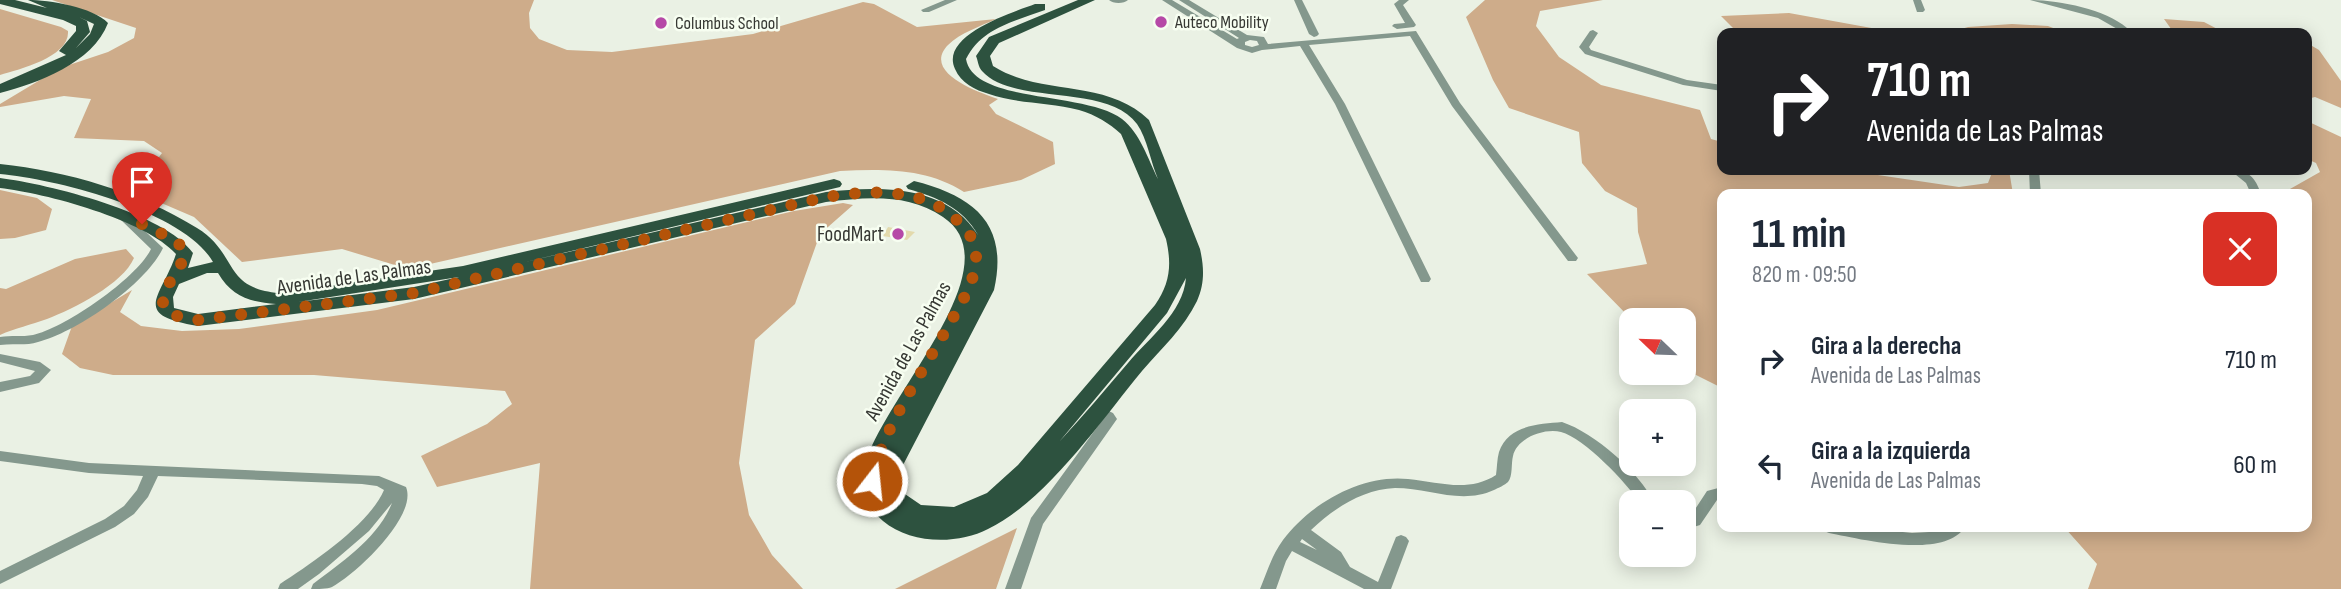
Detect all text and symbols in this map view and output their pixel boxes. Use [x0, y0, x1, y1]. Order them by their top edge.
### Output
place label: Auteco Mobility [1174, 12, 1269, 33]
place label: Columbus School [675, 13, 779, 34]
marker: Auteco Mobility [1153, 14, 1169, 30]
marker: Columbus School [653, 15, 669, 31]
text: 710 m [1867, 52, 1971, 111]
icon: right [1752, 56, 1843, 147]
text: Avenida de Las Palmas [1867, 112, 2103, 151]
pin [112, 152, 172, 224]
icon: arrive [123, 163, 161, 201]
text: 11 min [1752, 209, 1847, 260]
button: close [2203, 212, 2277, 286]
place label: FoodMart [817, 222, 884, 247]
marker: FoodMart [890, 226, 906, 242]
street label: Avenida de Las Palmas [274, 254, 433, 300]
text: 820 m · 09:50 [1752, 261, 1857, 289]
street label: Avenida de Las Palmas [859, 277, 957, 426]
north arrow [1619, 308, 1696, 385]
map controls [1619, 308, 1696, 567]
text: Gira a la derecha [1811, 331, 1961, 362]
icon: right [1752, 342, 1790, 380]
text: 710 m [2225, 345, 2277, 376]
text: Avenida de Las Palmas [1811, 362, 1981, 390]
button: + [1619, 399, 1696, 476]
text: Gira a la izquierda [1811, 436, 1971, 467]
position arrow [835, 444, 909, 518]
icon: left [1752, 447, 1790, 485]
text: 60 m [2233, 450, 2277, 481]
text: Avenida de Las Palmas [1811, 467, 1981, 495]
button: − [1619, 490, 1696, 567]

